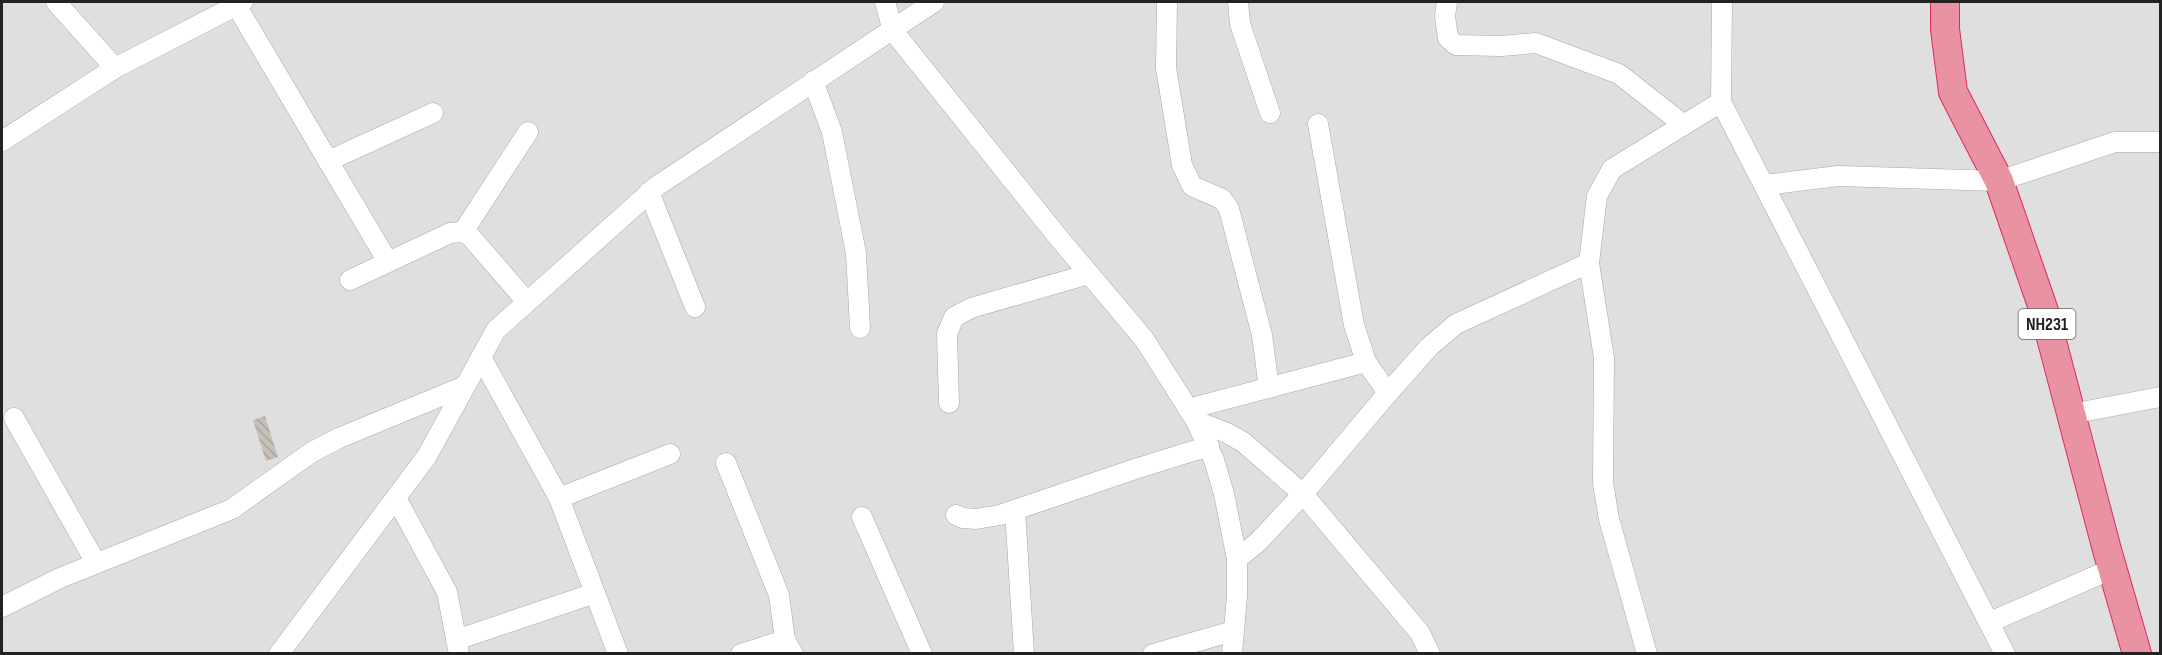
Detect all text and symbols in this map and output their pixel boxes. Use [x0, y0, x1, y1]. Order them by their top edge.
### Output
road number: NH231 [2018, 309, 2076, 339]

